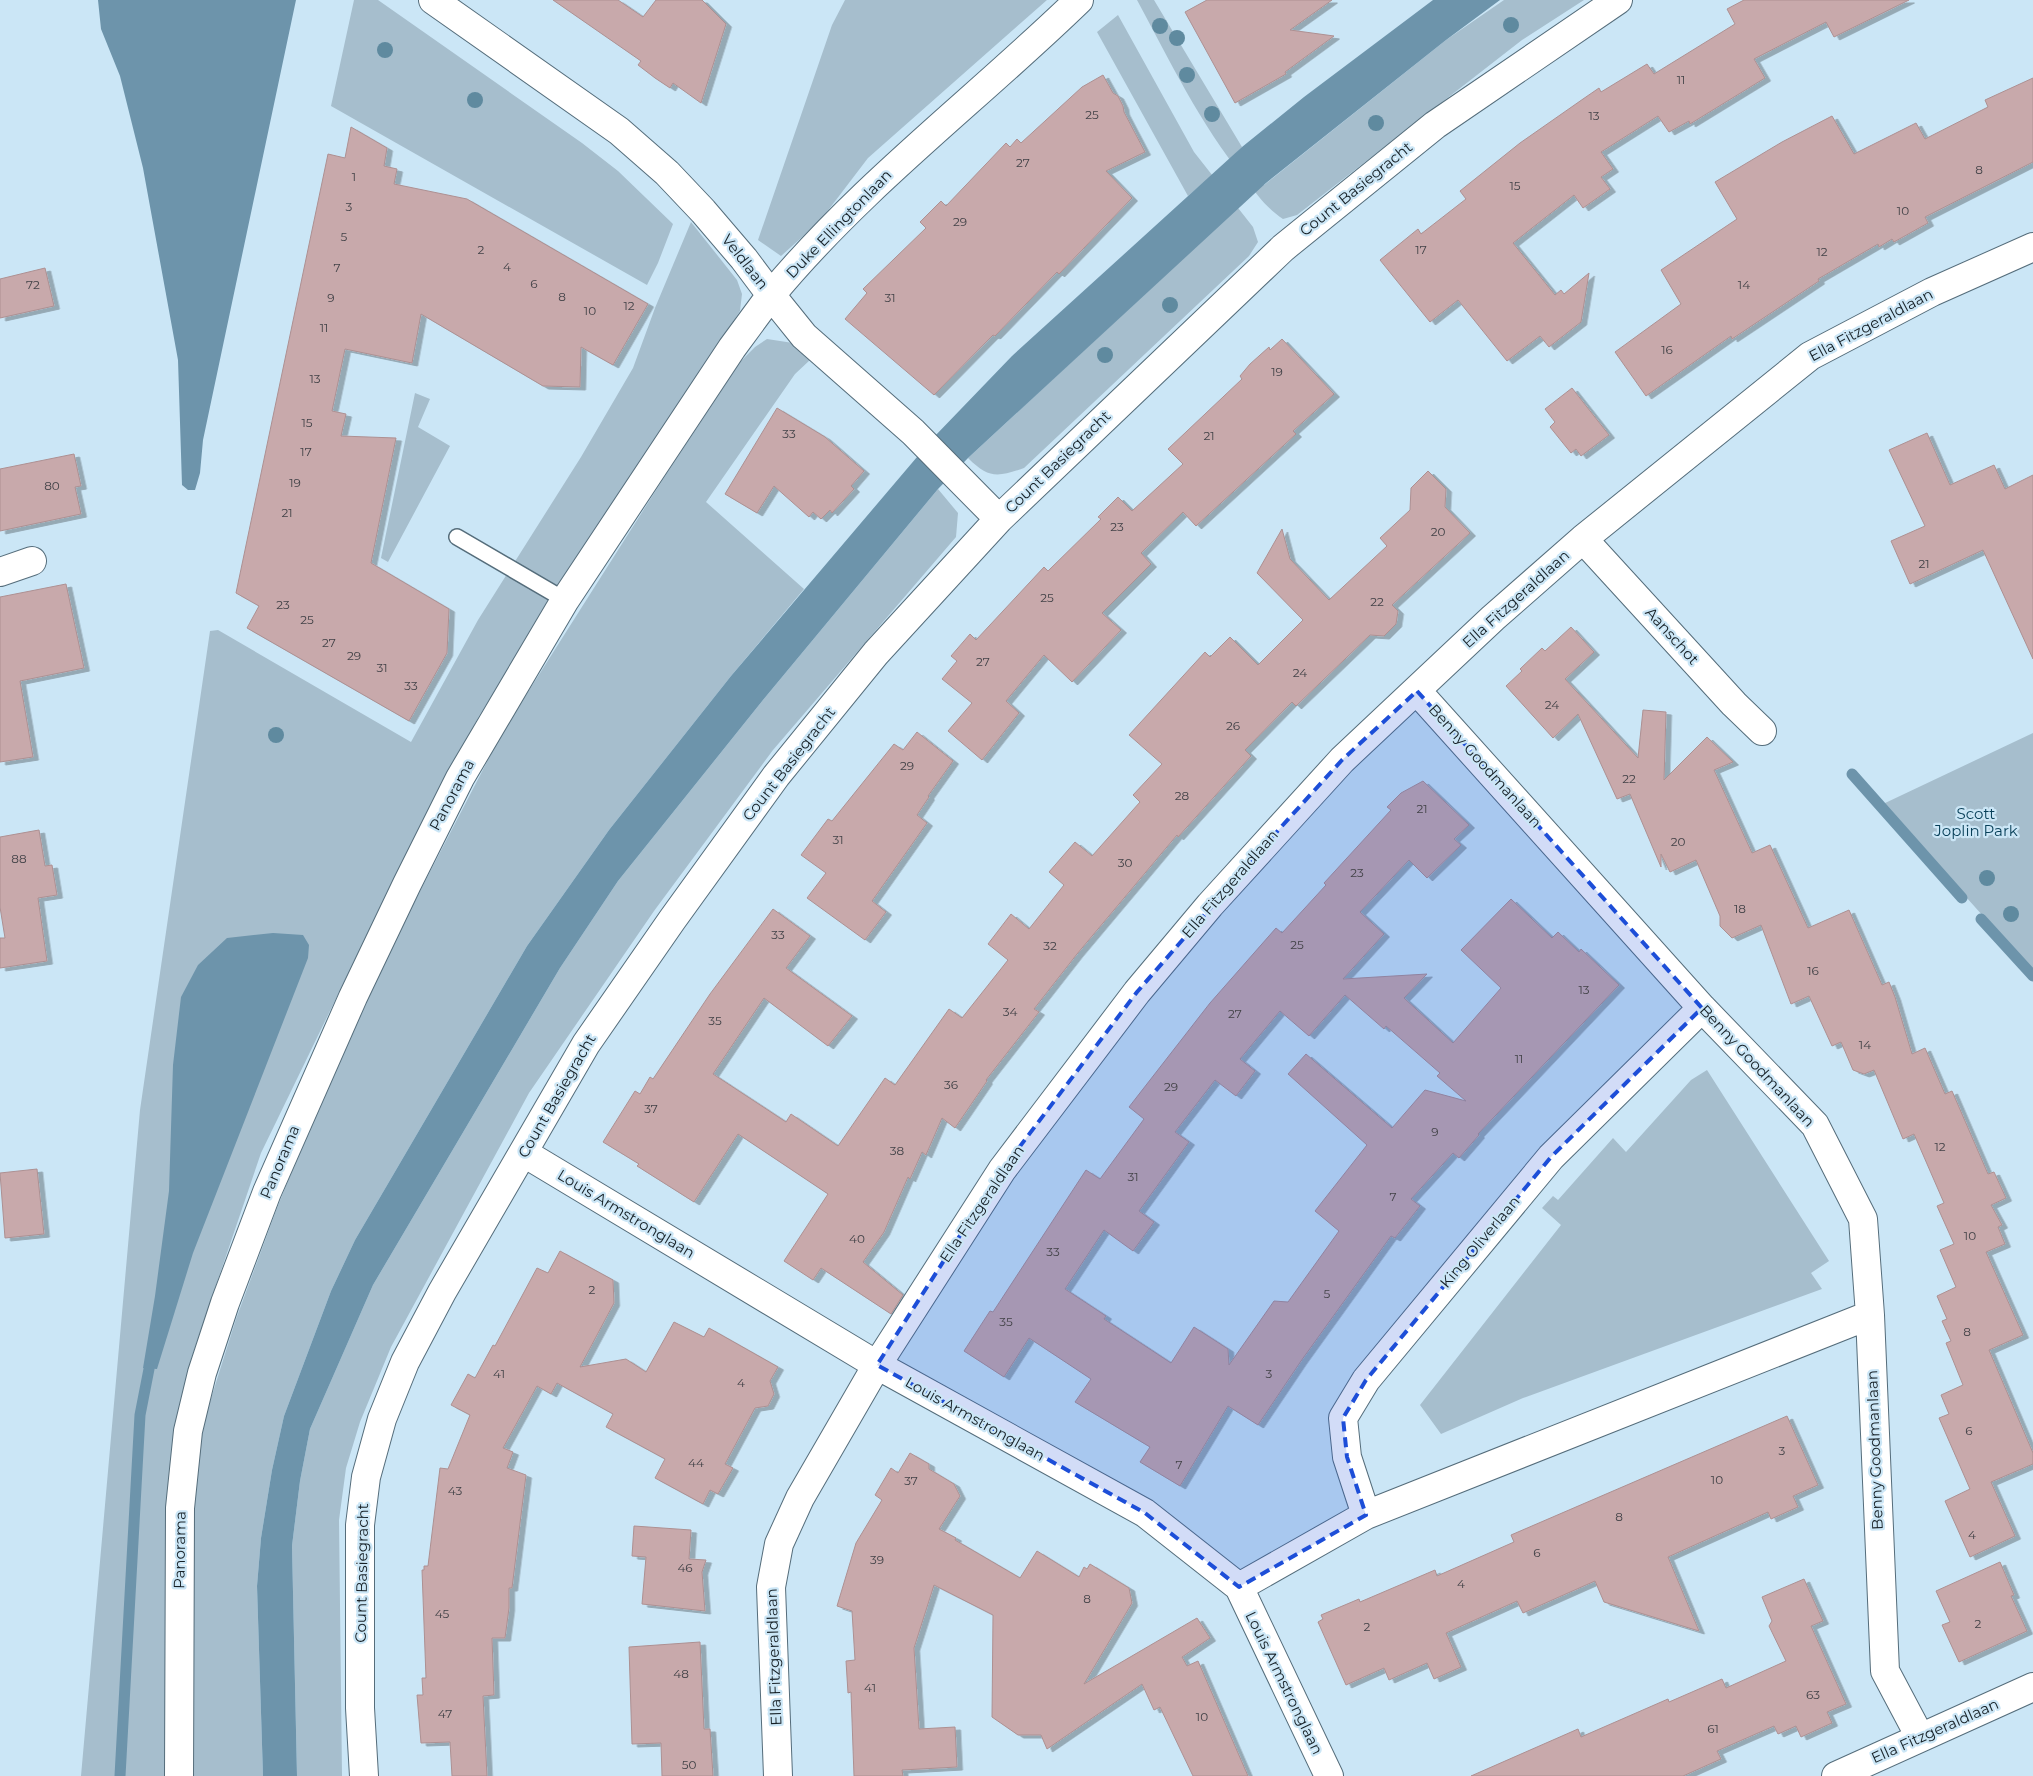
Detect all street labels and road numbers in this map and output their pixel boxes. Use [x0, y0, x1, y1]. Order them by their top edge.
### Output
street label: Count Basiegracht [1295, 137, 1416, 240]
street label: Duke Ellingtonlaan [782, 165, 895, 282]
street label: Veldlaan [718, 230, 773, 293]
street label: Ella Fitzgeraldlaan [1806, 284, 1936, 365]
street label: Count Basiegracht [1001, 406, 1114, 517]
street label: Ella Fitzgeraldlaan [1458, 546, 1573, 652]
street label: Aanschot [1642, 603, 1703, 668]
street label: Benny Goodmanlaan [1425, 700, 1546, 831]
street label: Count Basiegracht [738, 703, 839, 825]
street label: Panorama [425, 756, 478, 834]
street label: Ella Fitzgeraldlaan [1177, 826, 1282, 942]
street label: Benny Goodmanlaan [1696, 1001, 1819, 1131]
street label: Count Basiegracht [513, 1031, 600, 1161]
street label: Panorama [256, 1122, 304, 1201]
street label: Ella Fitzgeraldlaan [935, 1141, 1028, 1266]
street label: Louis Armstronglaan [554, 1165, 698, 1262]
street label: King Oliverlaan [1436, 1192, 1524, 1292]
street label: Benny Goodmanlaan [1862, 1370, 1887, 1530]
street label: Louis Armstronglaan [902, 1372, 1049, 1465]
street label: Count Basiegracht [351, 1503, 372, 1643]
street label: Panorama [169, 1511, 190, 1589]
street label: Ella Fitzgeraldlaan [762, 1588, 785, 1726]
street label: Louis Armstronglaan [1241, 1608, 1327, 1758]
street label: Ella Fitzgeraldlaan [1868, 1694, 2002, 1767]

